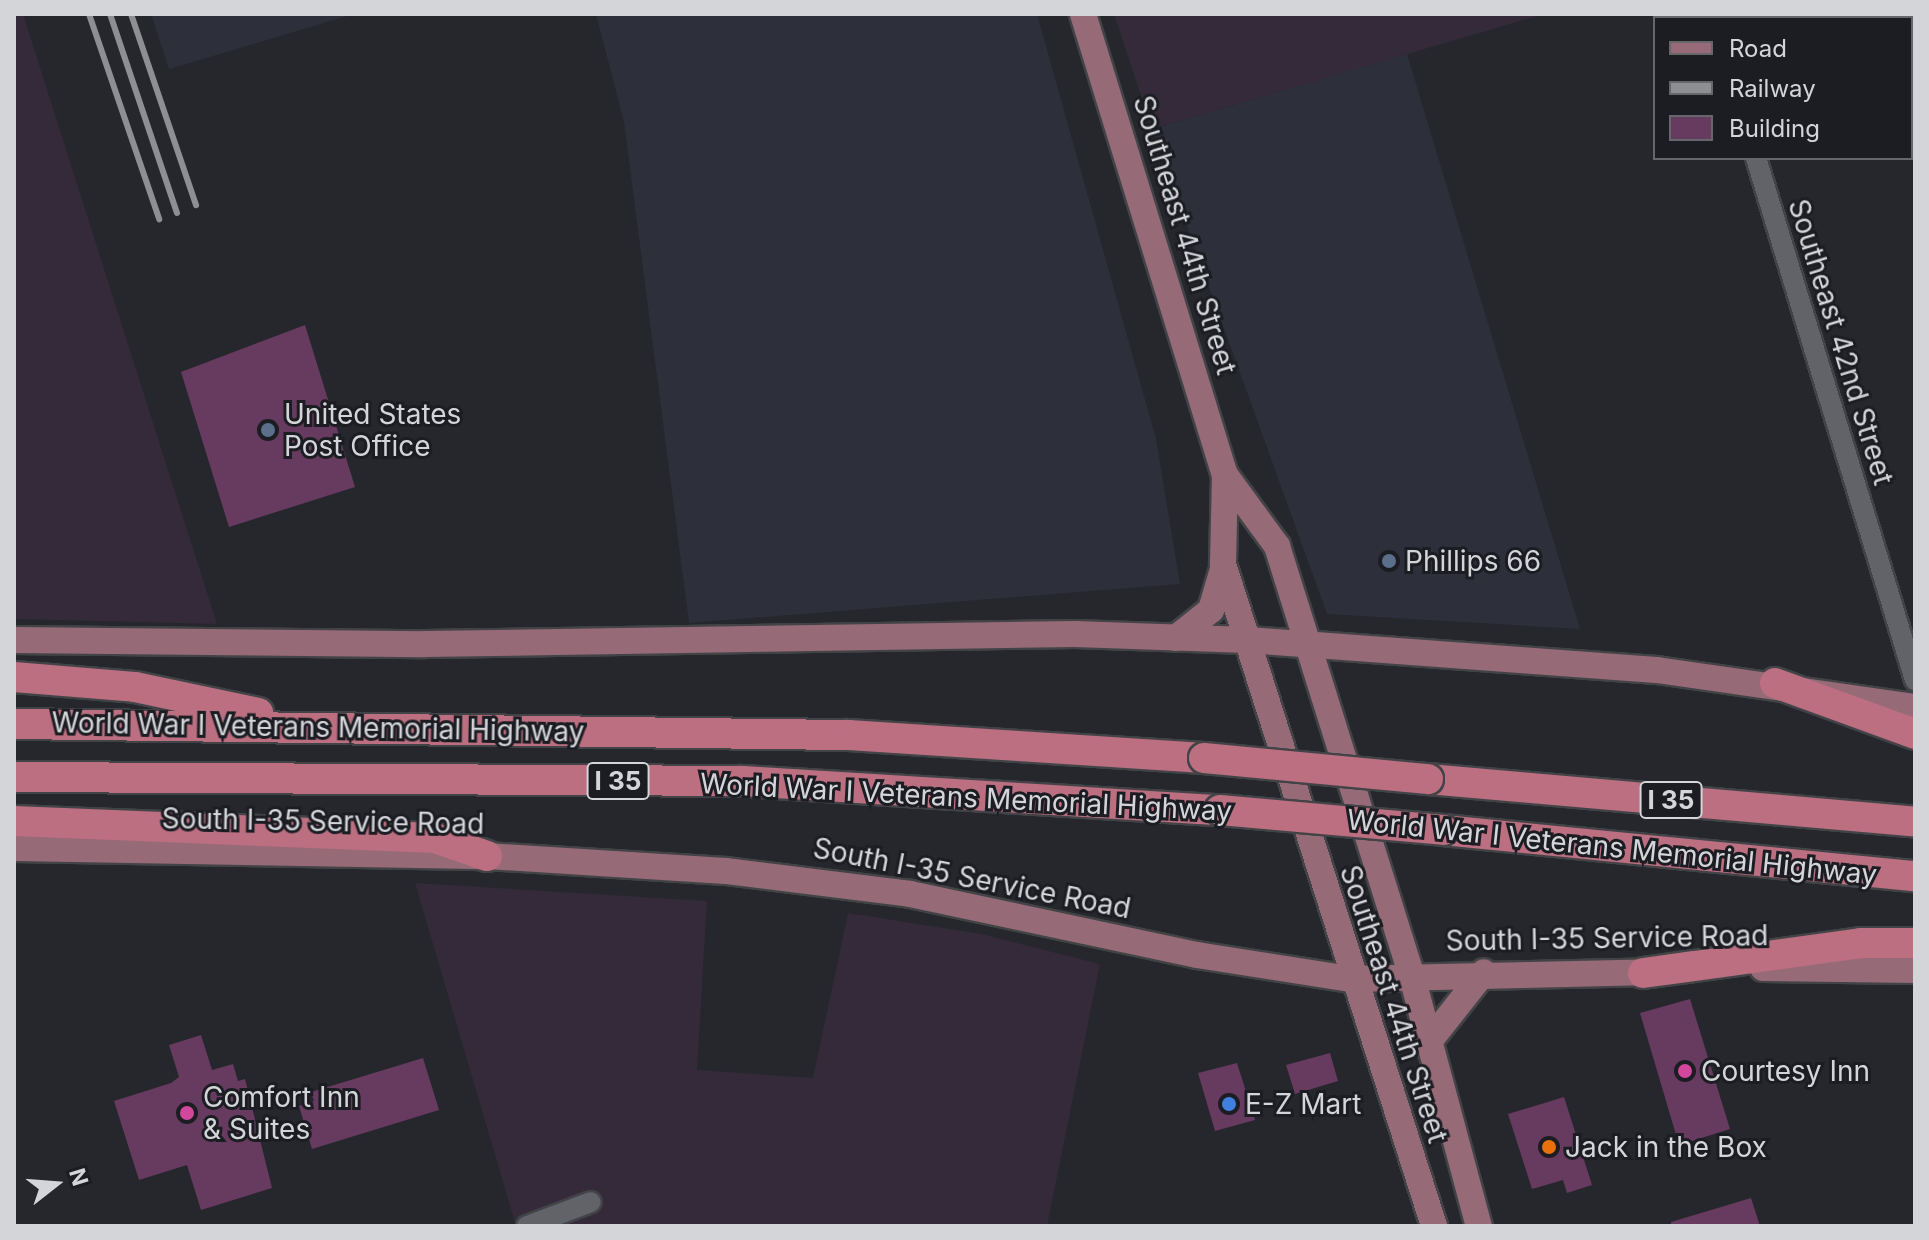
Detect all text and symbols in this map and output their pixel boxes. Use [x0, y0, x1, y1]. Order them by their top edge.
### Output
legend [1653, 16, 1913, 160]
text: Road [1729, 34, 1787, 63]
text: Railway [1729, 74, 1816, 103]
street label: Southeast 44th Street [1127, 91, 1243, 379]
text: Building [1729, 114, 1820, 143]
street label: Southeast 42nd Street [1782, 195, 1900, 489]
place label: United States Post Office [284, 397, 461, 463]
marker: United States Post Office [259, 421, 277, 439]
place label: Phillips 66 [1405, 544, 1541, 578]
marker: Phillips 66 [1380, 552, 1398, 570]
street label: World War I Veterans Memorial Highway [51, 706, 585, 748]
road number: I 35 [586, 759, 650, 803]
street label: World War I Veterans Memorial Highway [699, 766, 1233, 828]
road number: I 35 [1639, 778, 1703, 822]
street label: South I-35 Service Road [161, 801, 485, 841]
street label: World War I Veterans Memorial Highway [1345, 802, 1879, 892]
street label: South I-35 Service Road [810, 831, 1134, 925]
street label: Southeast 44th Street [1333, 861, 1455, 1147]
street label: South I-35 Service Road [1445, 918, 1769, 958]
place label: Courtesy Inn [1701, 1054, 1870, 1088]
marker: Courtesy Inn [1676, 1062, 1694, 1080]
place label: Comfort Inn & Suites [203, 1080, 360, 1146]
place label: E-Z Mart [1245, 1087, 1361, 1121]
marker: E-Z Mart [1220, 1095, 1238, 1113]
marker: Comfort Inn & Suites [178, 1104, 196, 1122]
place label: Jack in the Box [1565, 1130, 1767, 1164]
marker: Jack in the Box [1540, 1138, 1558, 1156]
north arrow [16, 1144, 96, 1224]
text: N [64, 1165, 94, 1189]

